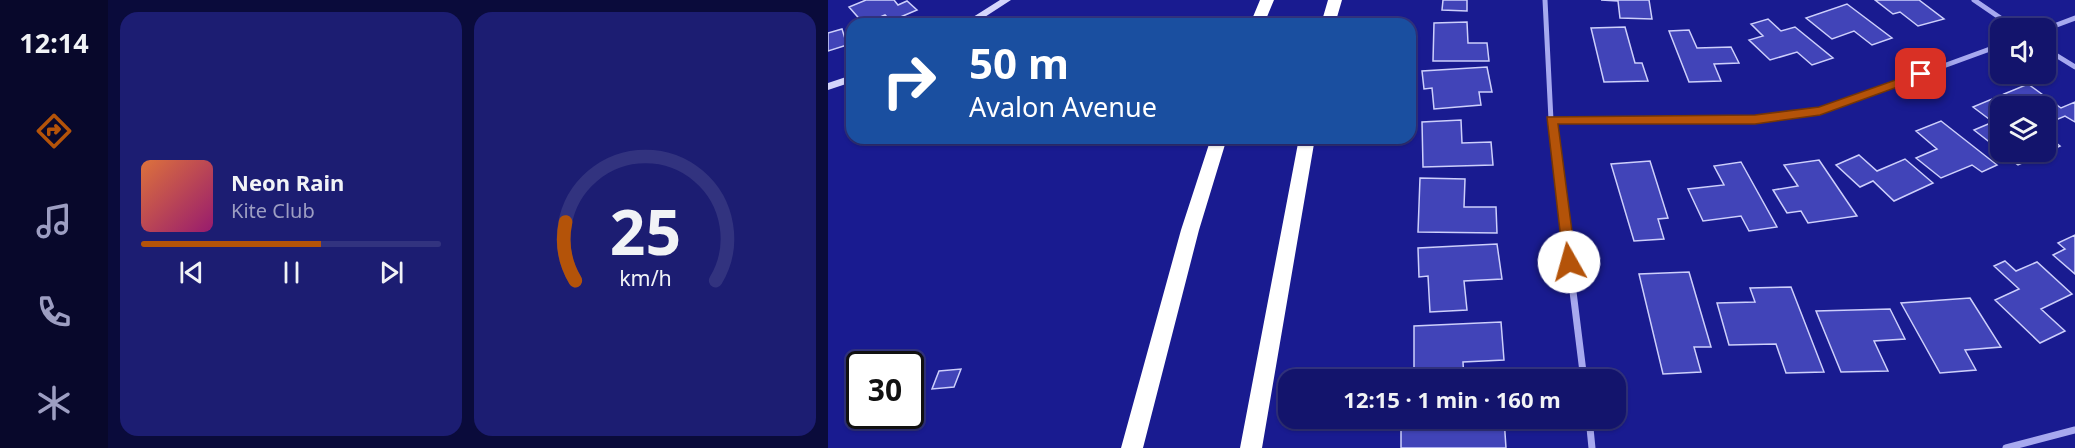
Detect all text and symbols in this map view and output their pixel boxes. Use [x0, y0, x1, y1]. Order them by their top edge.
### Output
map controls [1990, 18, 2056, 162]
button: sound [1990, 18, 2056, 84]
text: 12:14 [19, 24, 89, 61]
text: 50 m [969, 34, 1069, 91]
icon: right [870, 42, 948, 120]
pin [1895, 48, 1946, 99]
icon: arrive [1904, 57, 1937, 90]
text: Avalon Avenue [969, 88, 1157, 125]
button: layers [1990, 96, 2056, 162]
icon: directions [33, 110, 75, 152]
text: Neon Rain [231, 167, 344, 197]
text: 25 [609, 188, 681, 273]
text: Kite Club [231, 197, 315, 224]
icon: music [33, 200, 75, 242]
position arrow [1537, 230, 1601, 294]
icon: previous [175, 256, 208, 289]
icon: pause [275, 256, 308, 289]
icon: next [375, 256, 408, 289]
text: km/h [619, 263, 671, 292]
icon: phone [33, 291, 75, 333]
speed limit sign: 30 [846, 351, 924, 429]
icon: climate [33, 382, 75, 424]
text: 12:15 · 1 min · 160 m [1343, 384, 1561, 414]

